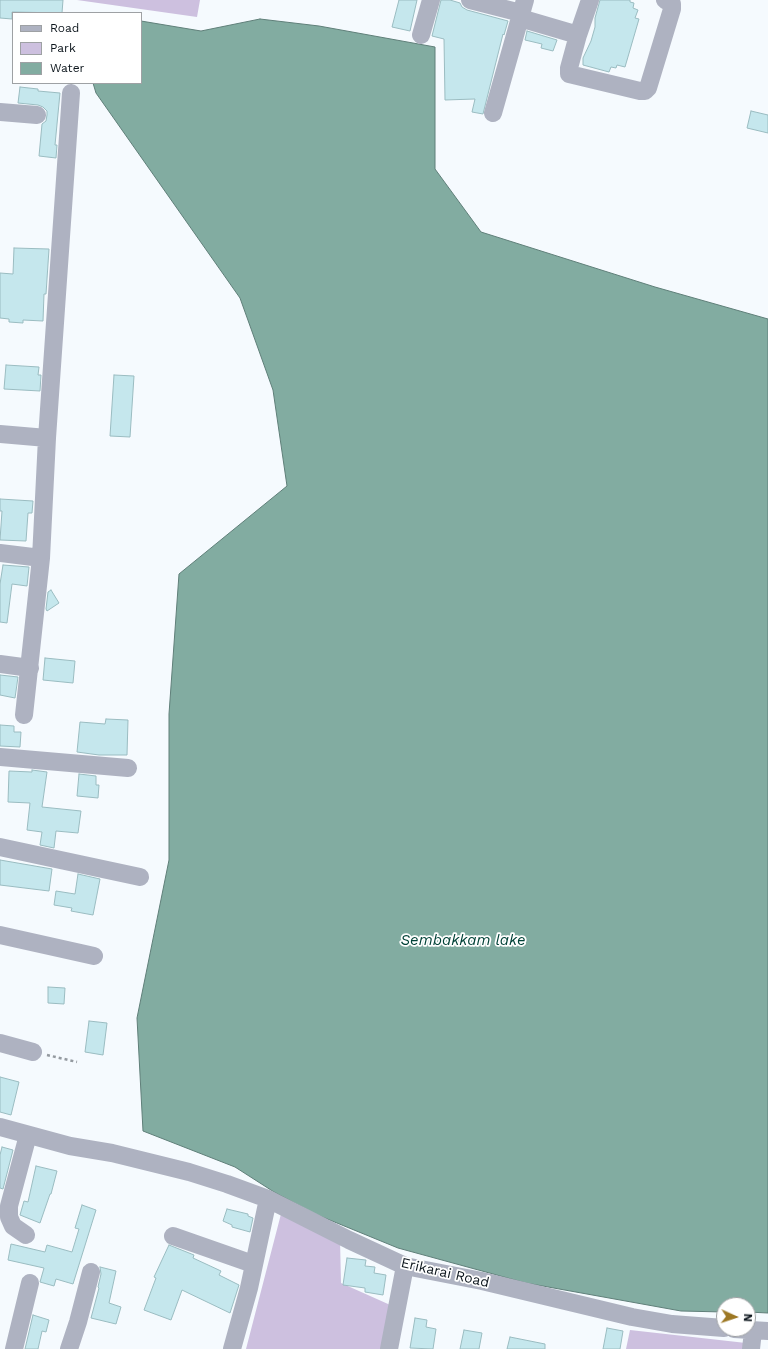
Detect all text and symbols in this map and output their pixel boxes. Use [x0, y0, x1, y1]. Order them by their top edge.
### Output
legend [12, 12, 142, 84]
text: Road [50, 21, 79, 35]
text: Park [50, 41, 76, 55]
text: Water [50, 61, 84, 75]
water label: Sembakkam lake [401, 932, 525, 950]
street label: Erikarai Road [399, 1255, 491, 1291]
north arrow [716, 1297, 756, 1337]
text: N [741, 1313, 754, 1322]

